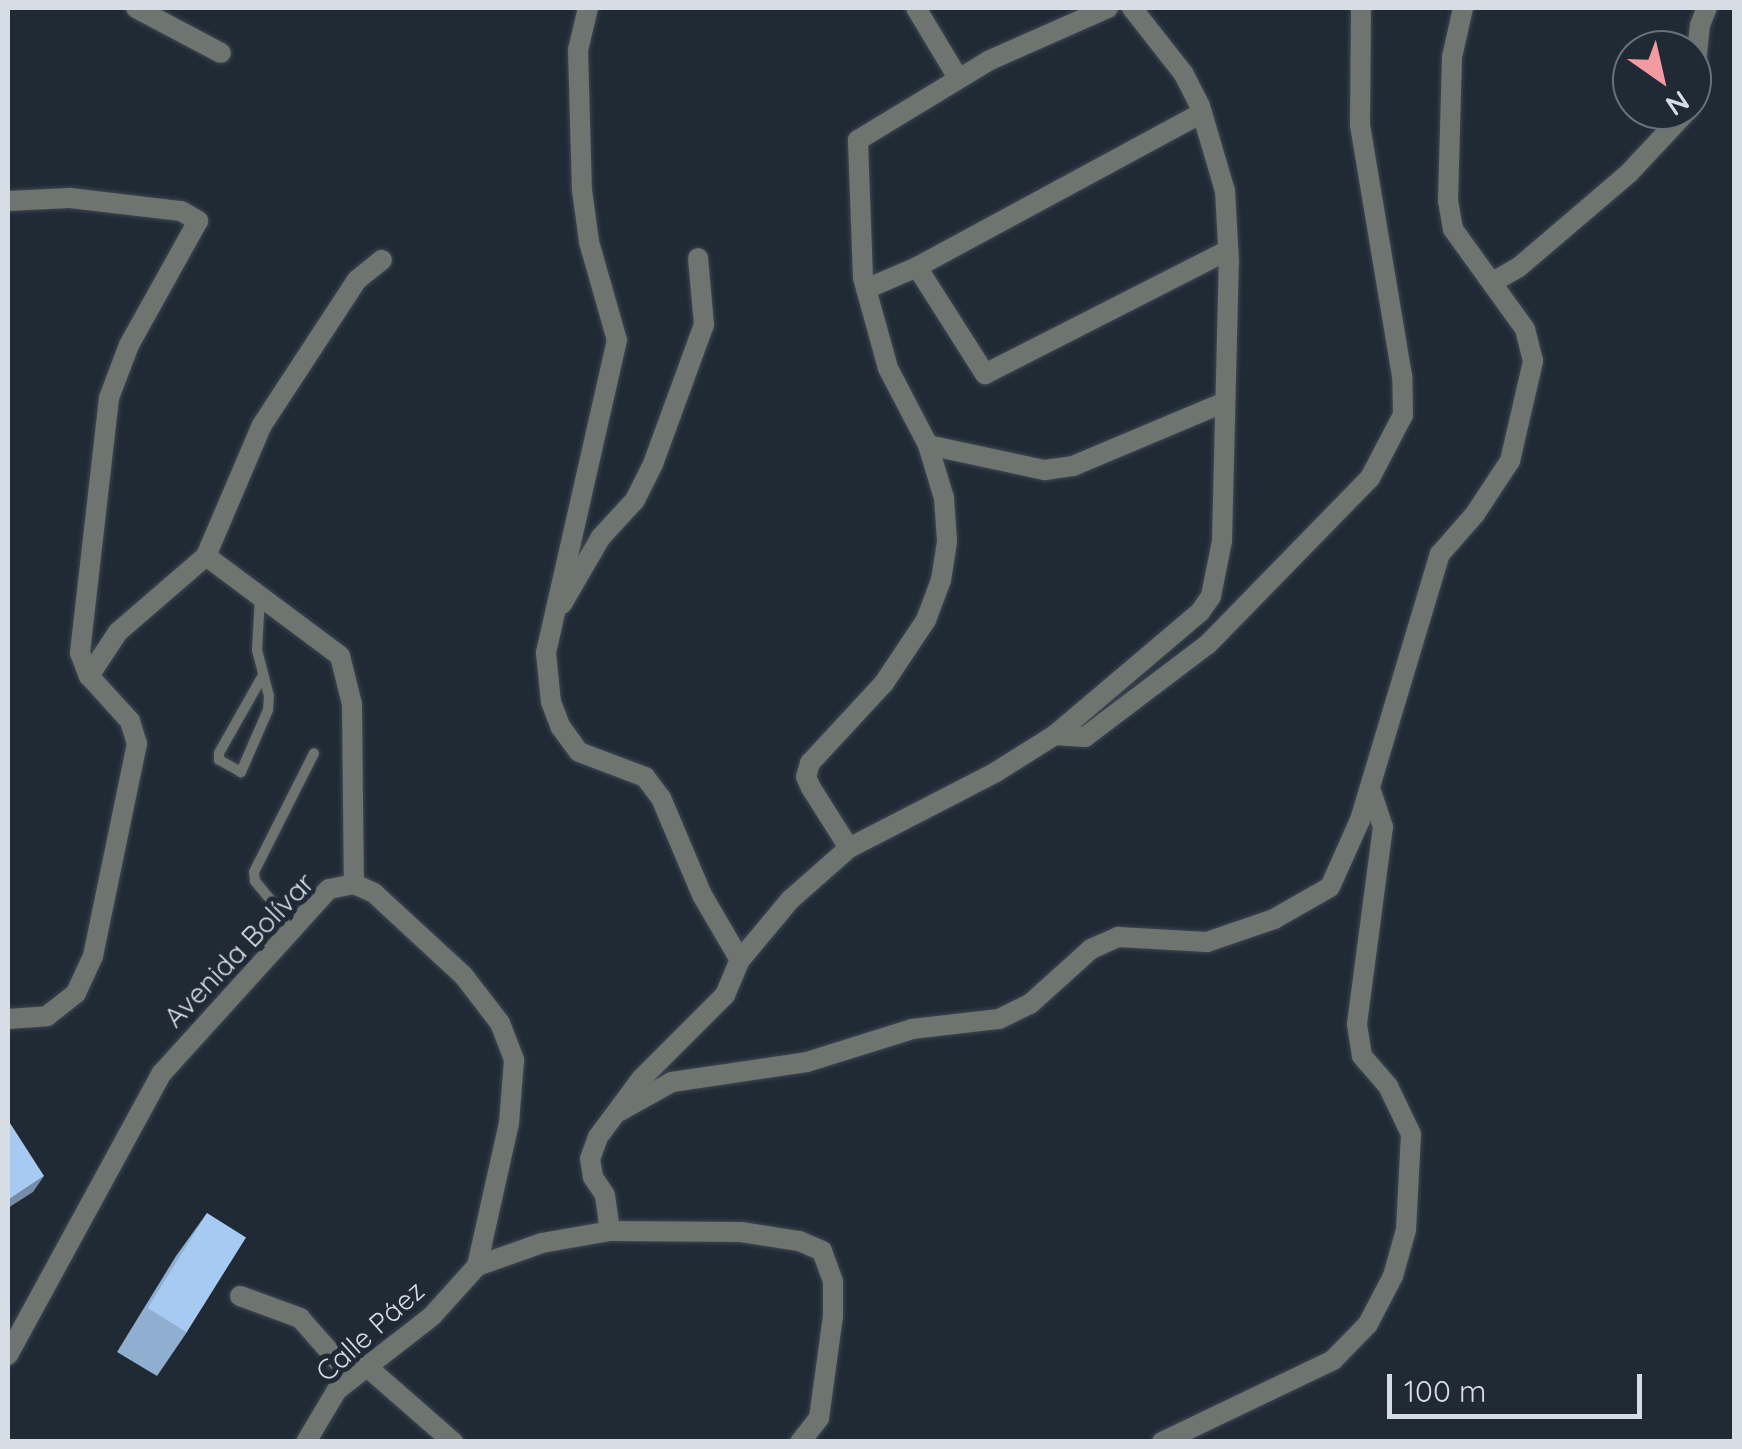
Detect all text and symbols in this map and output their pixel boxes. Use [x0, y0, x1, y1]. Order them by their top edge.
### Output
north arrow [1612, 30, 1712, 130]
text: N [1660, 83, 1696, 124]
street label: Avenida Bolívar [157, 866, 321, 1034]
street label: Calle Páez [309, 1274, 431, 1388]
scale bar [1392, 1354, 1647, 1416]
text: 100 m [1404, 1372, 1486, 1410]

